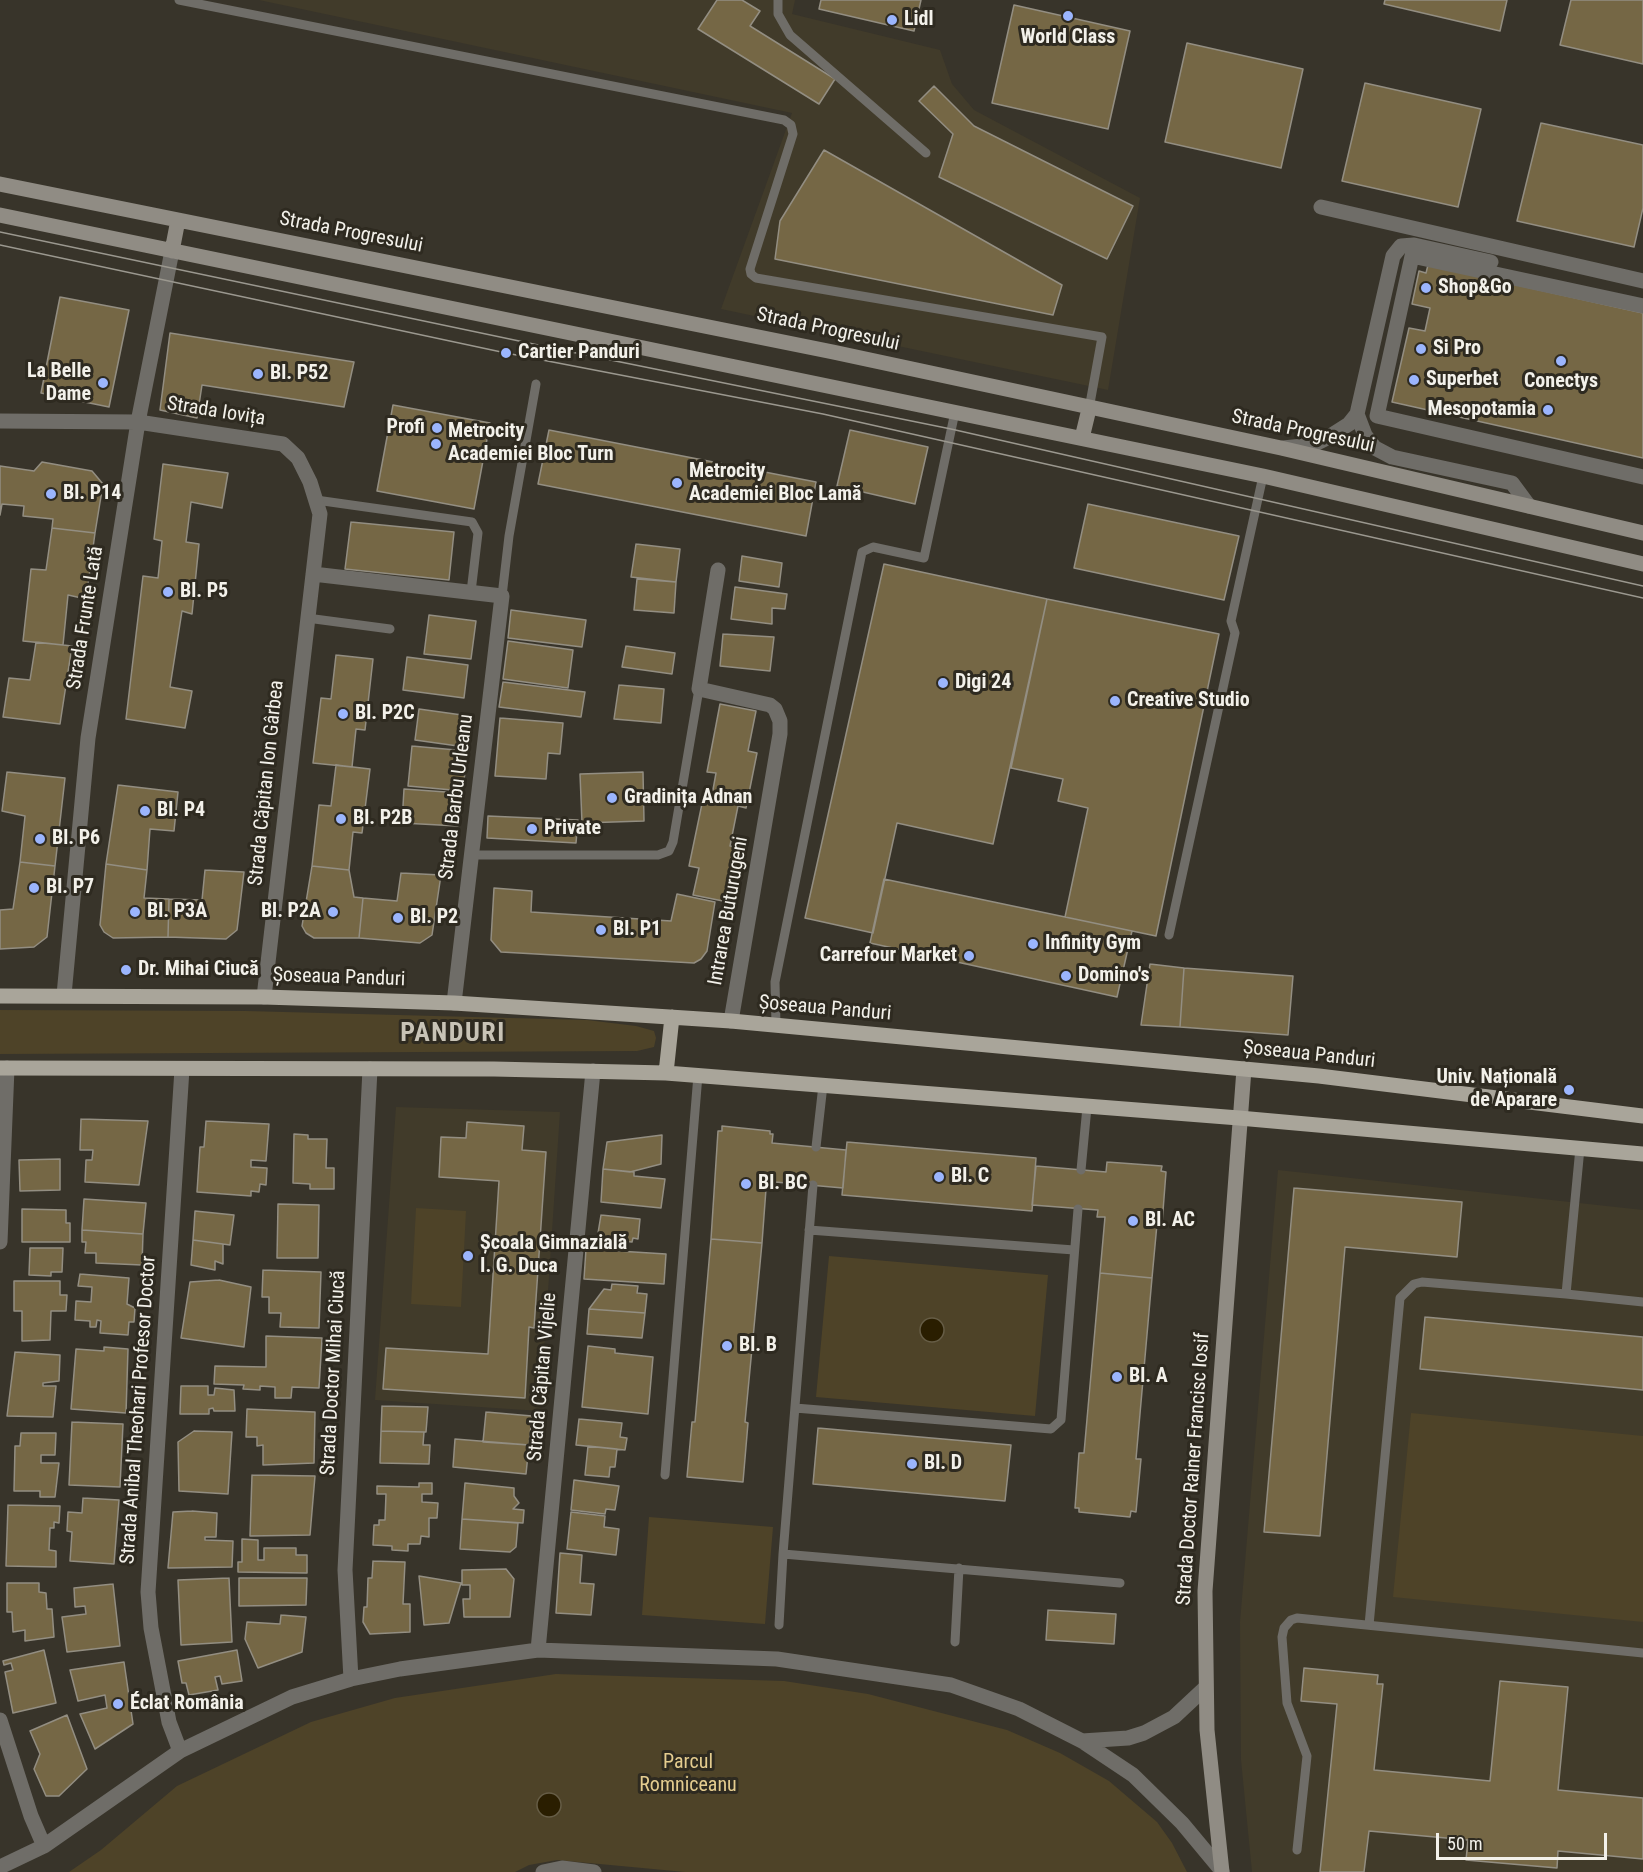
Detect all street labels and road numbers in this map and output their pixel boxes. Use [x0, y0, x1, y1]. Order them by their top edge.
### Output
street label: Strada Progresului [277, 207, 425, 259]
street label: Strada Progresului [754, 303, 902, 357]
street label: Strada Iovița [165, 392, 267, 432]
street label: Strada Progresului [1229, 405, 1377, 459]
street label: Strada Frunte Lată [63, 545, 109, 691]
street label: Strada Căpitan Ion Gârbea [244, 679, 290, 887]
street label: Strada Barbu Urleanu [435, 713, 479, 881]
street label: Intrarea Buturugeni [704, 835, 754, 987]
street label: Șoseaua Panduri [272, 964, 406, 992]
street label: Șoseaua Panduri [758, 991, 892, 1027]
street label: Șoseaua Panduri [1242, 1036, 1376, 1074]
street label: Strada Anibal Theohari Profesor Doctor [116, 1255, 162, 1565]
street label: Strada Doctor Mihai Ciucă [317, 1270, 351, 1476]
street label: Strada Căpitan Vijelie [524, 1292, 562, 1462]
street label: Strada Doctor Rainer Francisc Iosif [1172, 1332, 1216, 1606]

